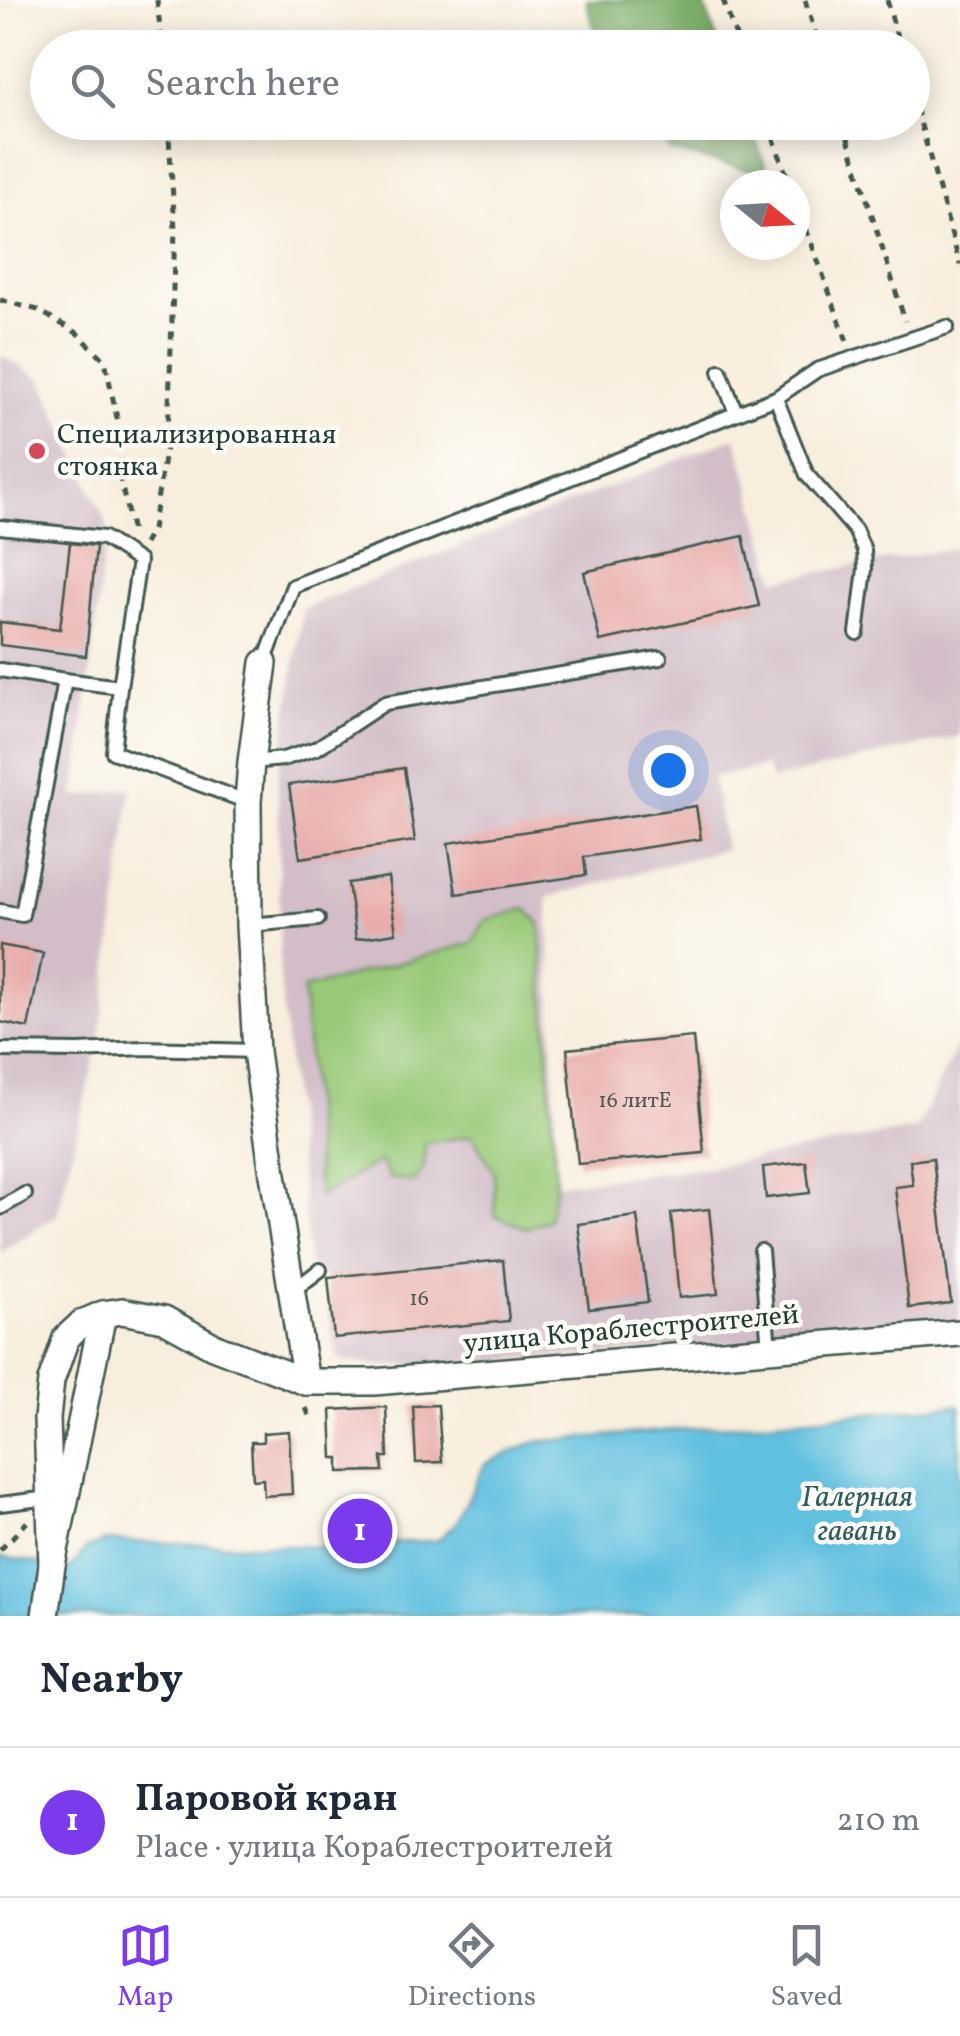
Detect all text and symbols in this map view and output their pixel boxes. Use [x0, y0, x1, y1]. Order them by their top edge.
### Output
search box [30, 30, 930, 140]
icon: search [65, 58, 120, 113]
text: Search here [145, 59, 340, 112]
north arrow [720, 170, 810, 260]
place label: Специализированная стоянка [57, 416, 336, 487]
marker: Специализированная стоянка [26, 440, 48, 462]
your location [643, 745, 694, 796]
house number: 16 литЕ [598, 1086, 672, 1117]
house number: 16 [409, 1284, 429, 1315]
street label: улица Кораблестроителей [461, 1296, 801, 1364]
water label: Галерная гавань [801, 1477, 913, 1553]
pin: 1 [328, 1494, 392, 1568]
text: Nearby [40, 1652, 183, 1711]
text: Паровой кран [135, 1774, 398, 1827]
text: 1 [66, 1800, 79, 1844]
text: 210 m [836, 1800, 920, 1844]
text: Place · улица Кораблестроителей [135, 1827, 613, 1871]
tab: Map [117, 1918, 173, 2017]
tab: Directions [408, 1918, 536, 2017]
tab: Saved [771, 1918, 843, 2017]

